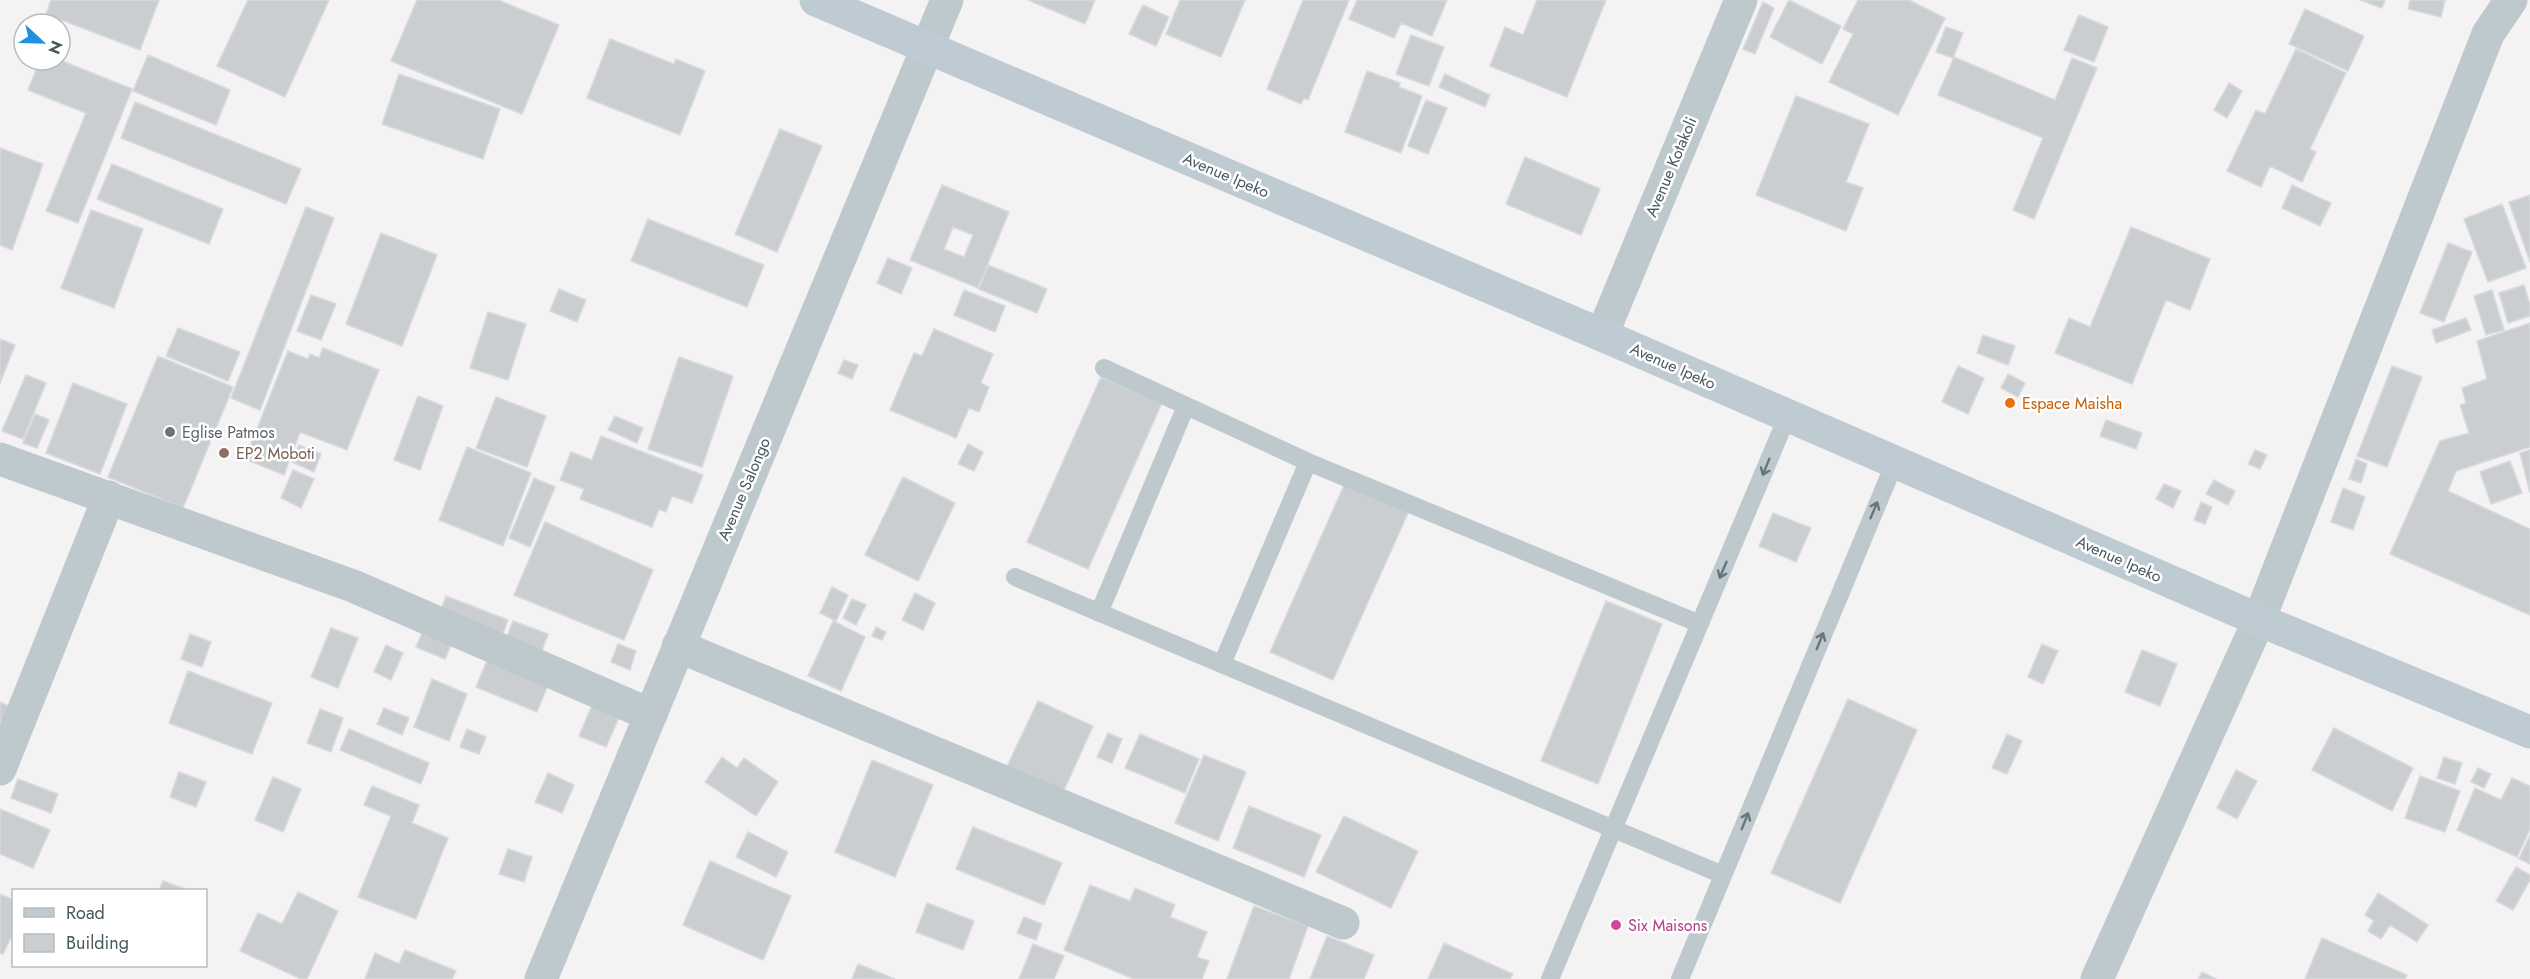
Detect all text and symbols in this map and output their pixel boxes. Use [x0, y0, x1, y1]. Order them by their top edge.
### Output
north arrow [12, 12, 72, 72]
text: N [42, 37, 68, 58]
street label: Avenue Kotakoli [1640, 113, 1702, 221]
street label: Avenue Ipeko [1179, 147, 1273, 204]
street label: Avenue Ipeko [1627, 337, 1720, 395]
place label: Espace Maisha [2022, 392, 2122, 415]
marker: Espace Maisha [2003, 396, 2017, 410]
place label: Eglise Patmos [182, 421, 275, 444]
marker: Eglise Patmos [163, 425, 177, 439]
street label: Avenue Salongo [712, 434, 776, 544]
place label: EP2 Moboti [236, 442, 315, 465]
marker: EP2 Moboti [217, 446, 231, 460]
one-way arrow [1760, 457, 1771, 475]
one-way arrow [1869, 502, 1880, 520]
street label: Avenue Ipeko [2073, 530, 2166, 588]
one-way arrow [1717, 560, 1728, 579]
one-way arrow [1815, 632, 1826, 650]
one-way arrow [1740, 812, 1751, 831]
legend [12, 889, 207, 967]
text: Road [66, 900, 105, 926]
place label: Six Maisons [1628, 914, 1707, 937]
marker: Six Maisons [1609, 918, 1623, 932]
text: Building [66, 930, 129, 956]

